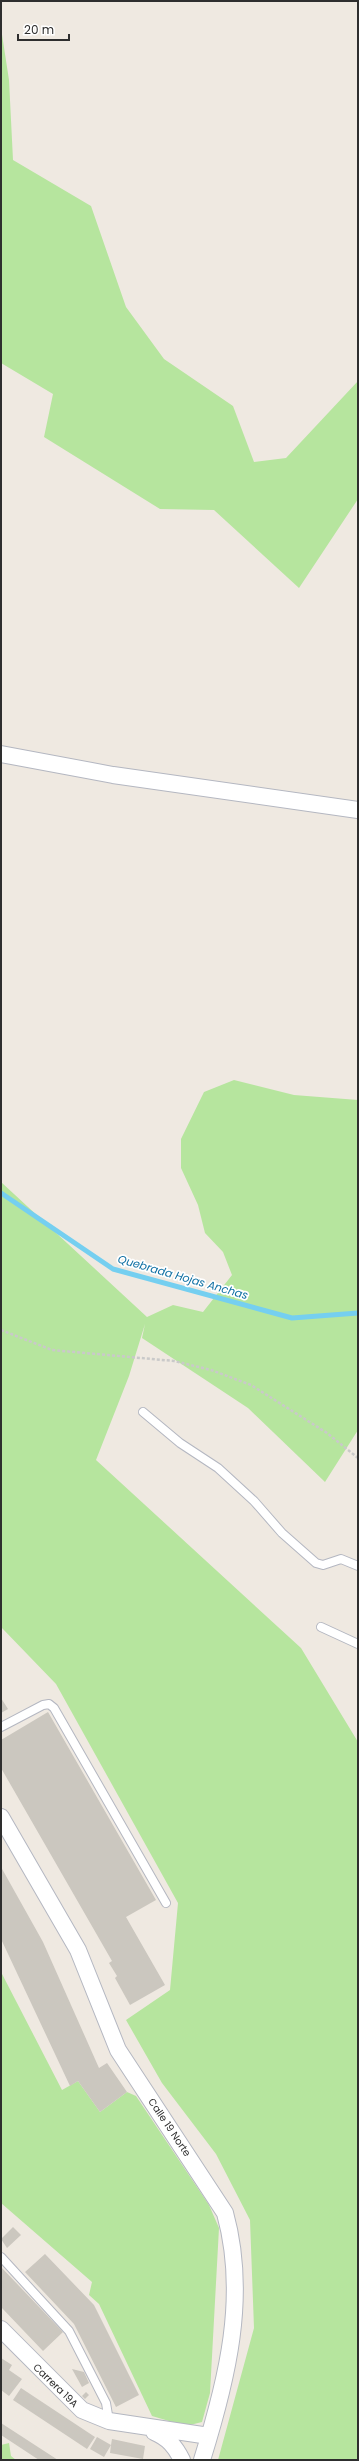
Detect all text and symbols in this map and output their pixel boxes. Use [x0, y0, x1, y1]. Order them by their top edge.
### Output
scale bar [18, 16, 69, 42]
text: 20 m [24, 21, 54, 38]
water label: Quebrada Hojas Anchas [116, 1251, 250, 1303]
street label: Calle 19 Norte [145, 2095, 195, 2159]
street label: Carrera 19A [30, 2360, 82, 2411]

